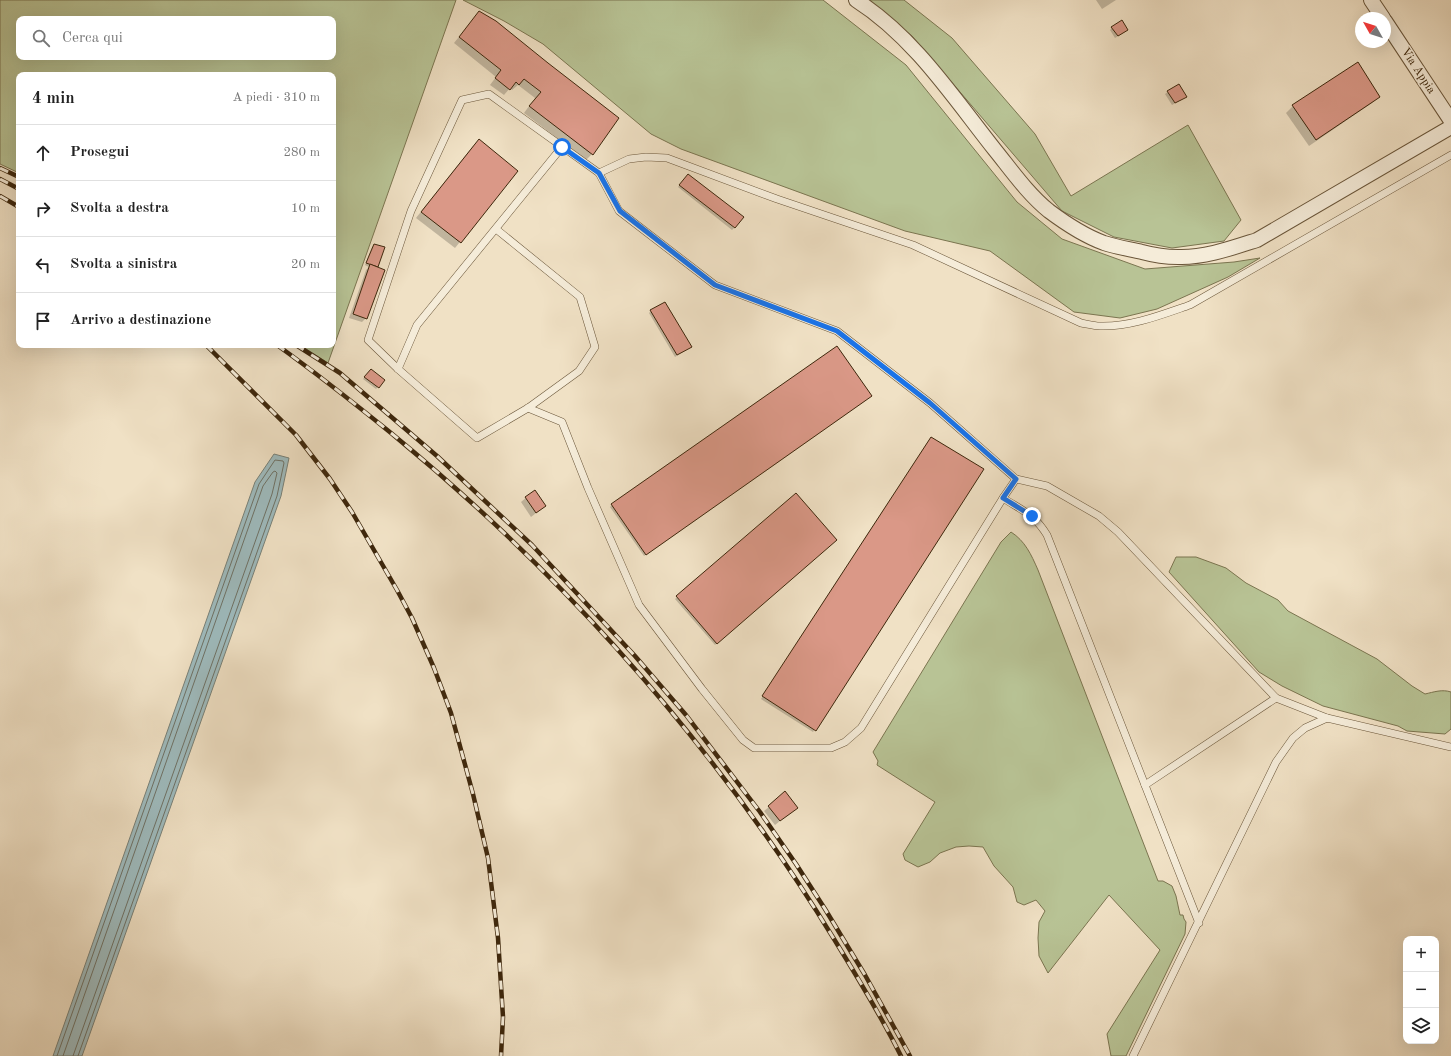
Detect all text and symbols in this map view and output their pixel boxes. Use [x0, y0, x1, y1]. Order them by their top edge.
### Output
north arrow [1355, 12, 1391, 48]
search box [16, 16, 336, 60]
icon: search [30, 27, 52, 49]
text: Cerca qui [62, 31, 123, 46]
street label: Via Appia [1399, 46, 1437, 96]
text: 4 min [32, 90, 75, 107]
text: A piedi · 310 m [232, 91, 320, 104]
route start [553, 138, 571, 156]
icon: ahead [32, 142, 54, 164]
text: Prosegui [70, 145, 129, 160]
text: 280 m [283, 146, 320, 159]
icon: right [32, 198, 54, 220]
text: Svolta a destra [70, 201, 169, 216]
text: 10 m [291, 202, 320, 215]
icon: left [32, 254, 54, 276]
text: Svolta a sinistra [70, 257, 177, 272]
text: 20 m [291, 258, 320, 271]
icon: arrive [32, 310, 54, 332]
text: Arrivo a destinazione [70, 313, 211, 328]
route end [1023, 507, 1041, 525]
map controls [1403, 936, 1439, 1044]
button: + [1403, 936, 1439, 972]
button: − [1403, 972, 1439, 1008]
button: layers [1403, 1008, 1439, 1044]

